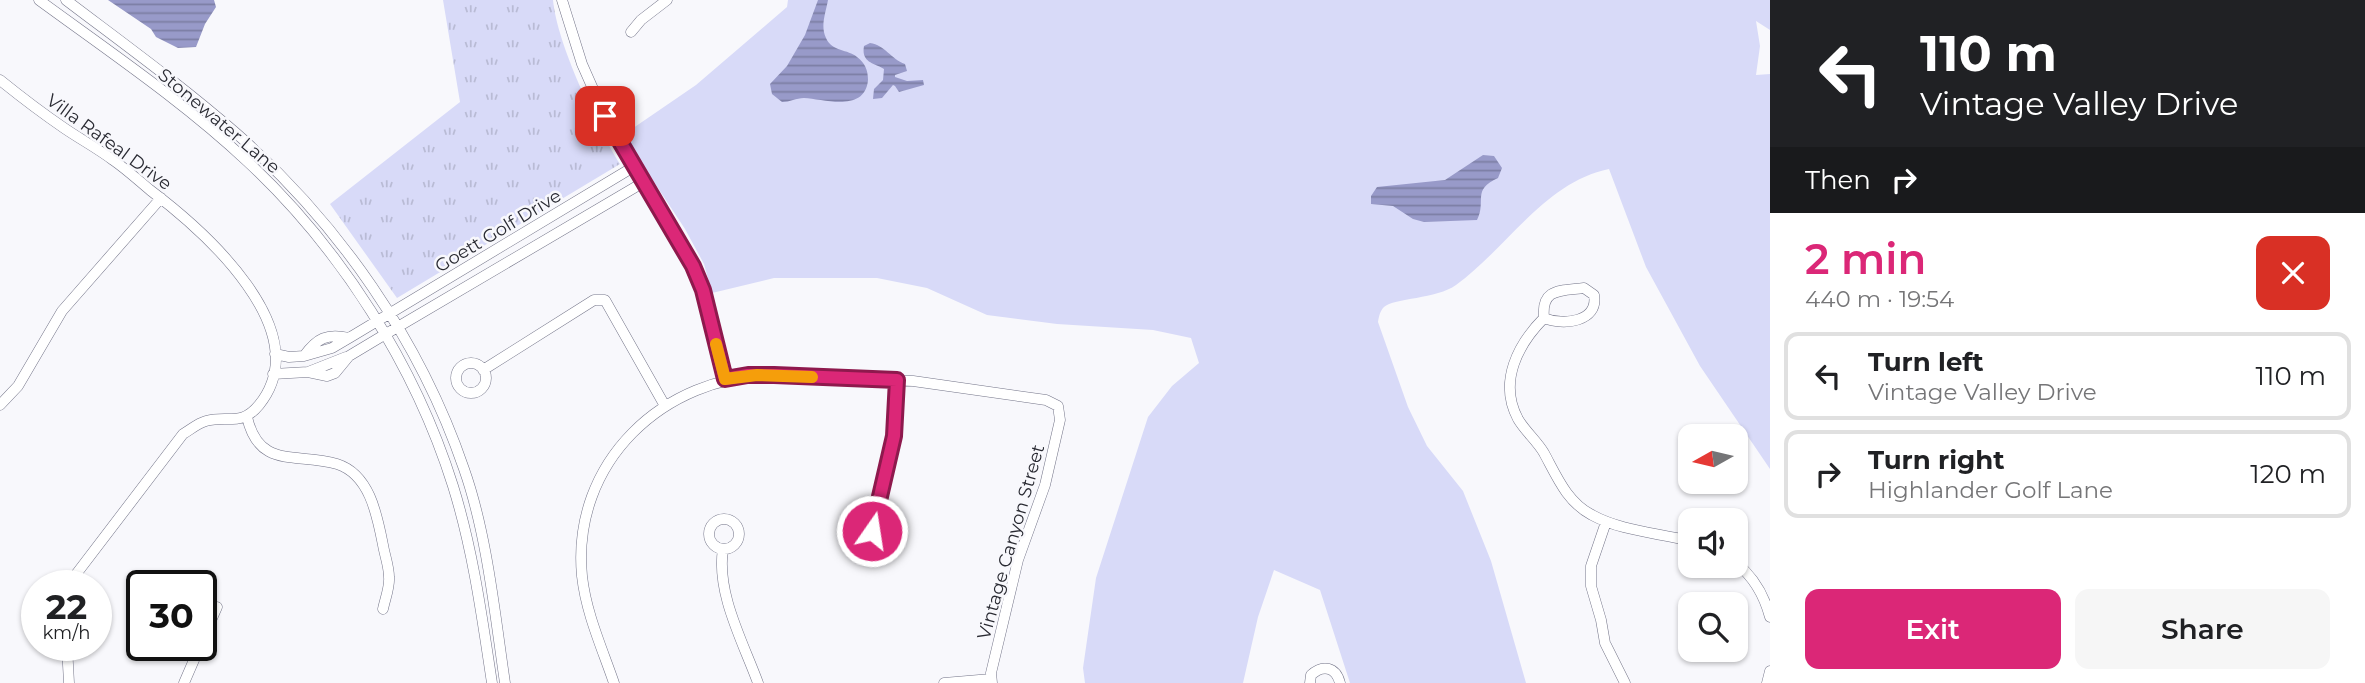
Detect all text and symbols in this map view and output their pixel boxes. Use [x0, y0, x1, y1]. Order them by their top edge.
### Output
text: 110 m [1920, 24, 2057, 83]
icon: left [1805, 28, 1896, 119]
street label: Stonewater Lane [154, 64, 285, 178]
text: Vintage Valley Drive [1920, 84, 2238, 123]
pin [575, 86, 635, 146]
street label: Villa Rafeal Drive [42, 89, 176, 195]
icon: arrive [586, 97, 624, 135]
icon: right [1885, 161, 1923, 199]
text: Then [1805, 164, 1871, 196]
street label: Goett Golf Drive [431, 185, 565, 277]
text: 2 min [1805, 233, 1926, 285]
button: close [2256, 236, 2330, 310]
text: 440 m · 19:54 [1805, 285, 1954, 313]
text: Turn left [1868, 346, 1984, 378]
icon: left [1809, 357, 1847, 395]
text: 110 m [2256, 360, 2326, 392]
text: Vintage Valley Drive [1868, 378, 2097, 406]
north arrow [1678, 424, 1748, 494]
map controls [1678, 424, 1748, 662]
street label: Vintage Canyon Street [973, 442, 1049, 642]
text: Turn right [1868, 444, 2004, 476]
icon: right [1809, 455, 1847, 493]
text: 120 m [2250, 458, 2326, 490]
text: Highlander Golf Lane [1868, 476, 2113, 504]
position arrow [835, 494, 909, 568]
button: sound [1678, 508, 1748, 578]
speed limit sign: 30 [126, 570, 217, 661]
text: 22 [46, 585, 87, 628]
button: Exit [1805, 589, 2061, 669]
button: Share [2075, 589, 2330, 669]
button: search [1678, 592, 1748, 662]
text: km/h [42, 622, 91, 644]

